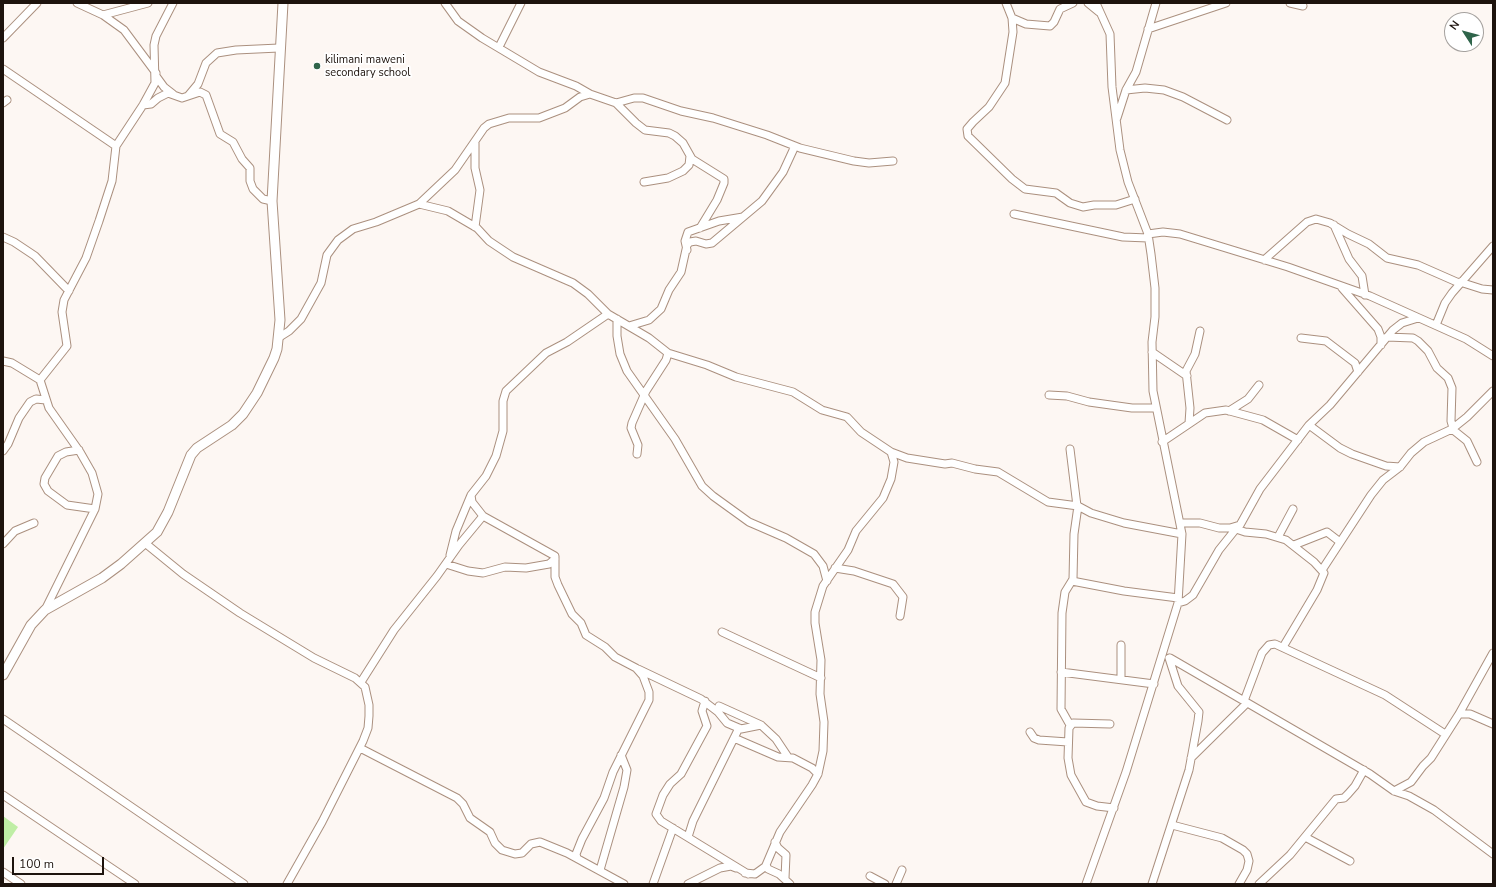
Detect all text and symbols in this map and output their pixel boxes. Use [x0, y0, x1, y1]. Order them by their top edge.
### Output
north arrow [1444, 12, 1484, 52]
text: N [1446, 18, 1463, 33]
place label: kilimani maweni secondary school [325, 53, 411, 79]
marker: kilimani maweni secondary school [312, 61, 322, 71]
scale bar [14, 849, 106, 875]
text: 100 m [19, 856, 54, 872]

